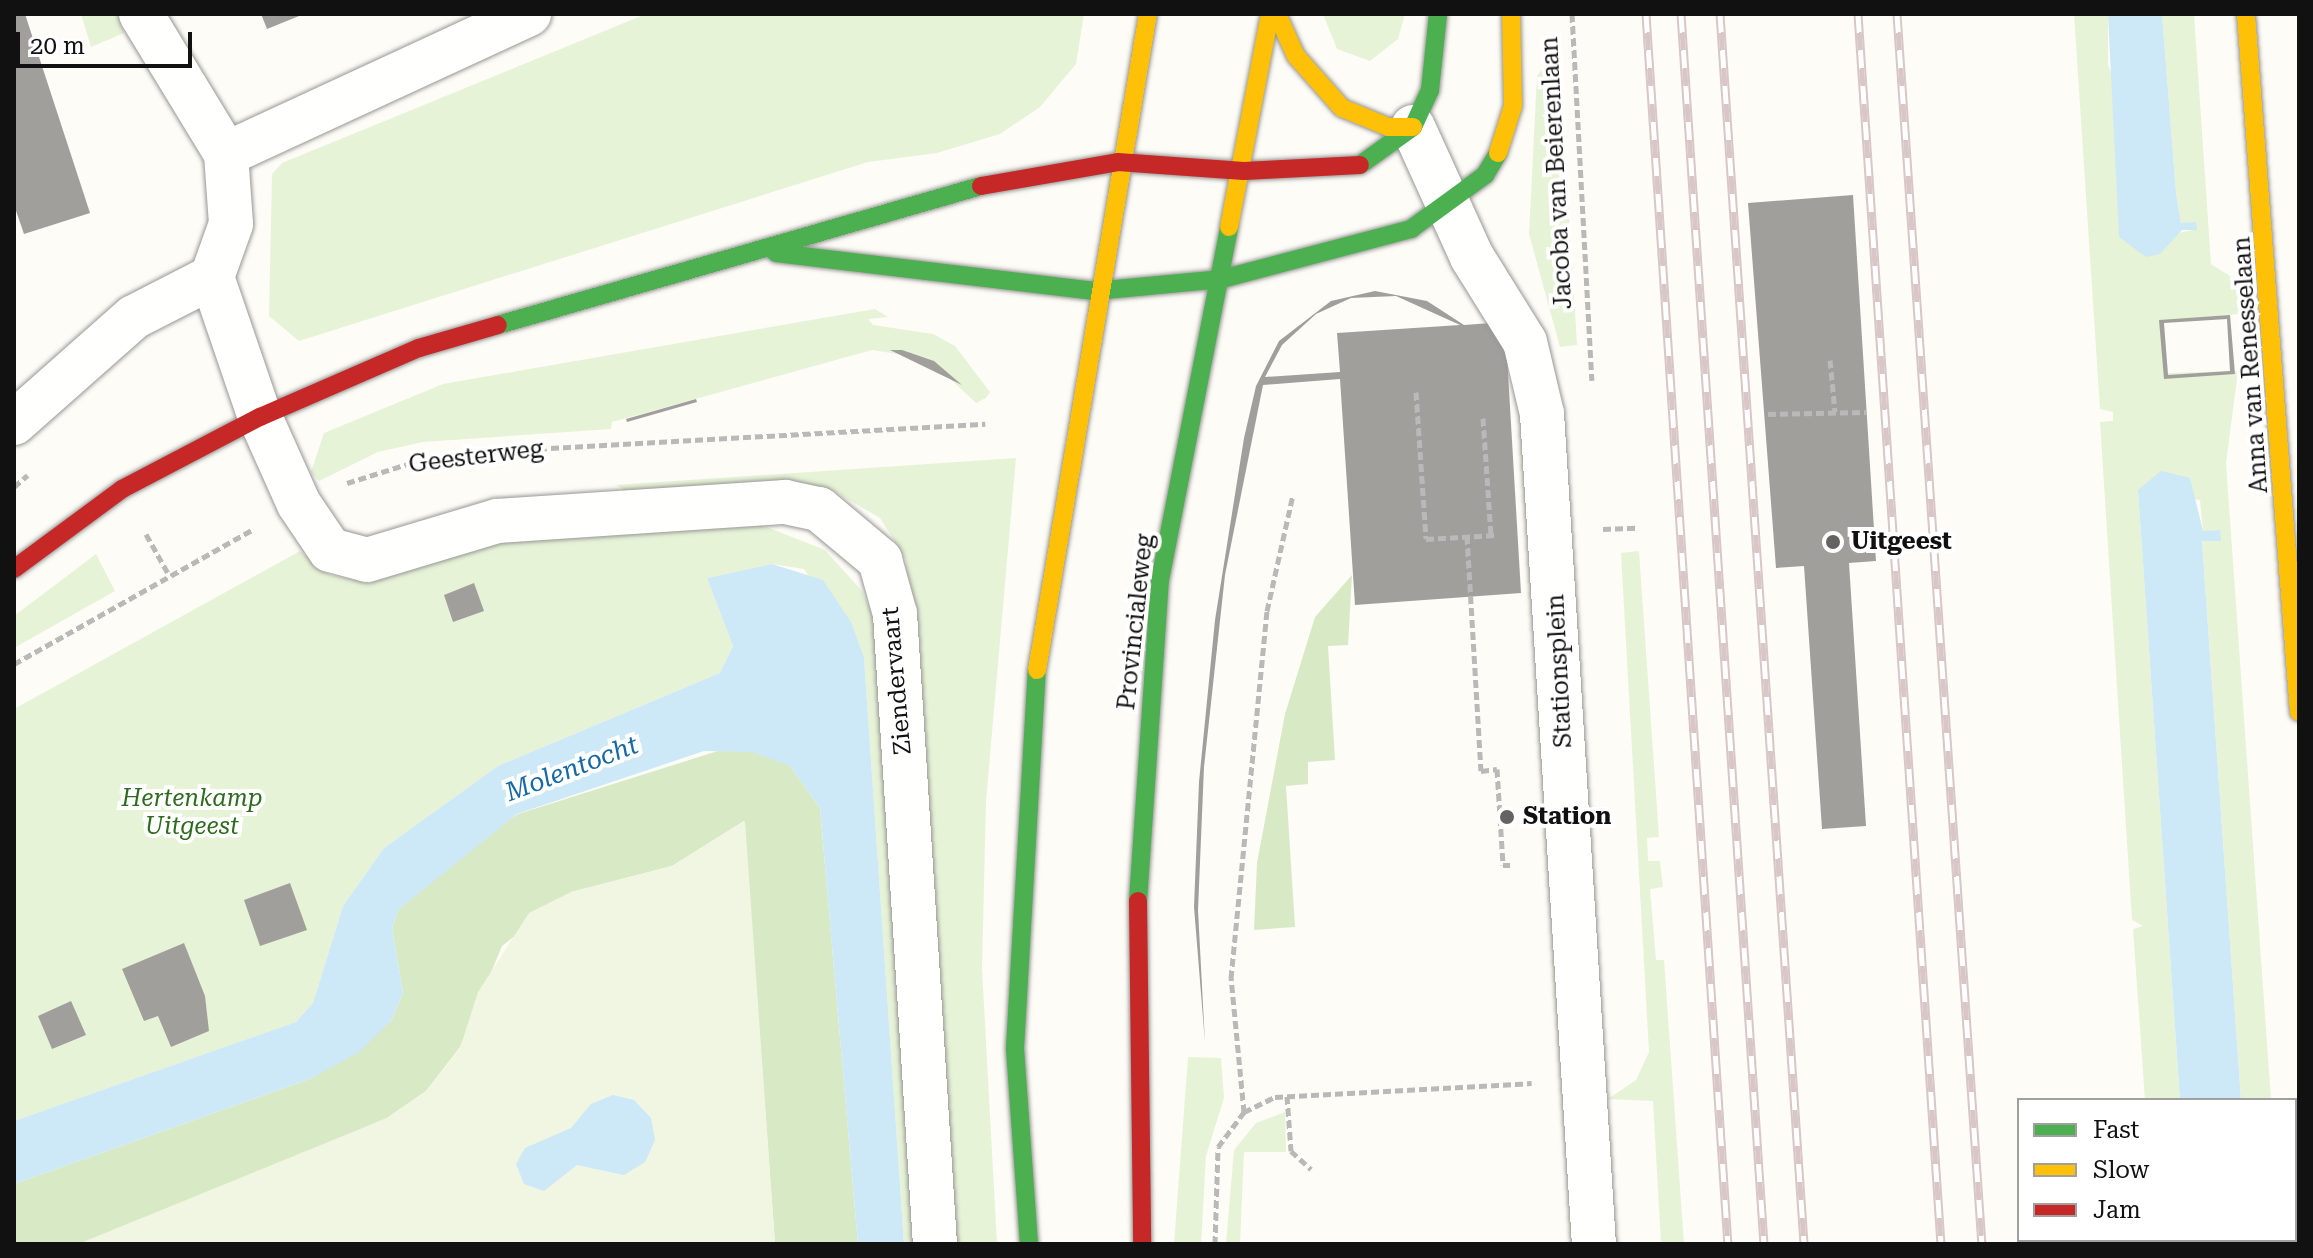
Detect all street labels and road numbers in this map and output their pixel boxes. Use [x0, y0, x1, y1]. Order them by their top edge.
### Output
street label: Jacoba van Beierenlaan [1535, 36, 1579, 310]
street label: Anna van Renesselaan [2228, 236, 2274, 494]
street label: Geesterweg [407, 434, 545, 480]
street label: Provincialeweg [1112, 533, 1160, 711]
street label: Stationsplein [1542, 593, 1578, 749]
street label: Ziendervaart [876, 606, 918, 756]

